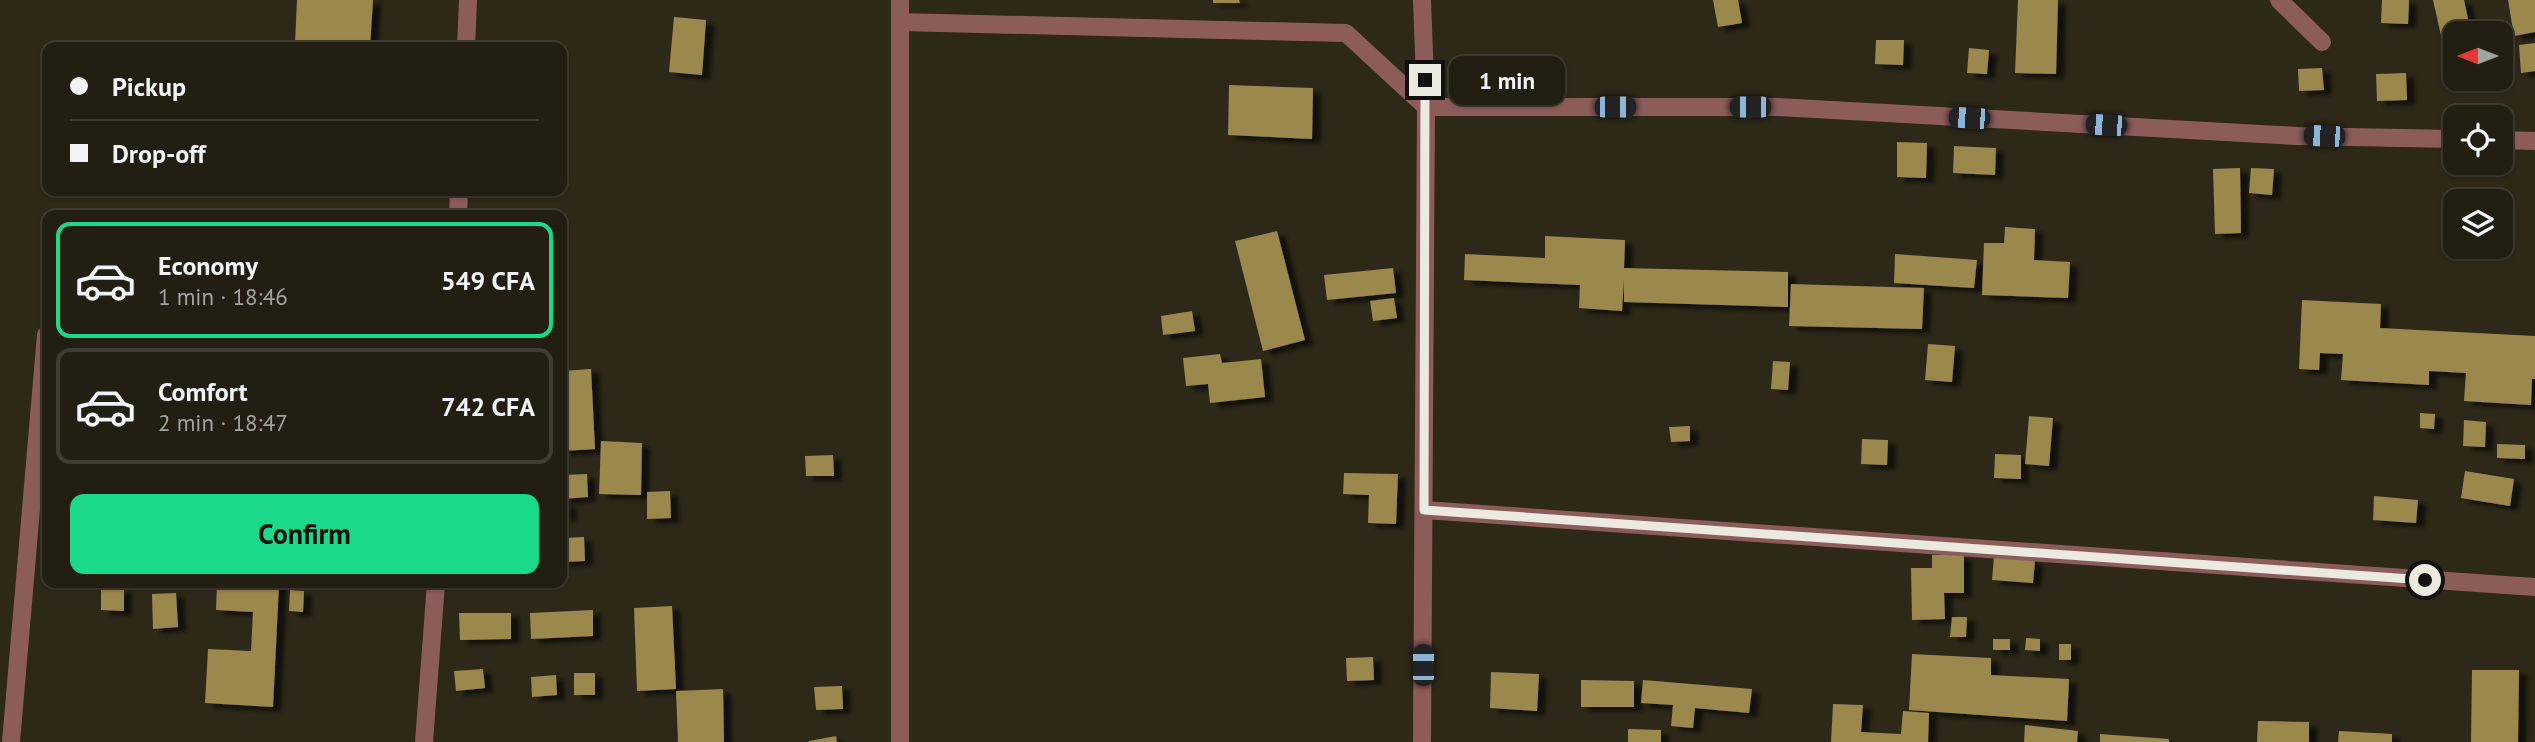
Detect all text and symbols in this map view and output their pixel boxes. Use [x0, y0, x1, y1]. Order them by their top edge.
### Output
north arrow [2443, 21, 2513, 91]
map controls [2443, 21, 2513, 259]
callout: 1 min [1450, 56, 1565, 104]
route end [1409, 64, 1441, 96]
text: 1 min [1479, 66, 1535, 95]
text: Pickup [112, 70, 186, 103]
car [1595, 97, 1637, 118]
car [1730, 97, 1772, 118]
button: locate [2443, 105, 2513, 175]
car [1948, 106, 1991, 130]
car [2085, 113, 2128, 137]
car [2303, 125, 2346, 147]
text: Drop-off [112, 137, 206, 170]
button: layers [2443, 189, 2513, 259]
icon: car [74, 249, 137, 312]
text: Economy [158, 249, 258, 282]
text: 549 CFA [441, 264, 535, 297]
text: 1 min · 18:46 [158, 282, 288, 311]
icon: car [74, 375, 137, 438]
text: Comfort [158, 375, 248, 408]
text: 742 CFA [441, 390, 535, 423]
text: 2 min · 18:47 [158, 408, 288, 437]
button: Confirm [70, 494, 539, 574]
route start [2409, 564, 2441, 596]
car [1413, 644, 1434, 686]

